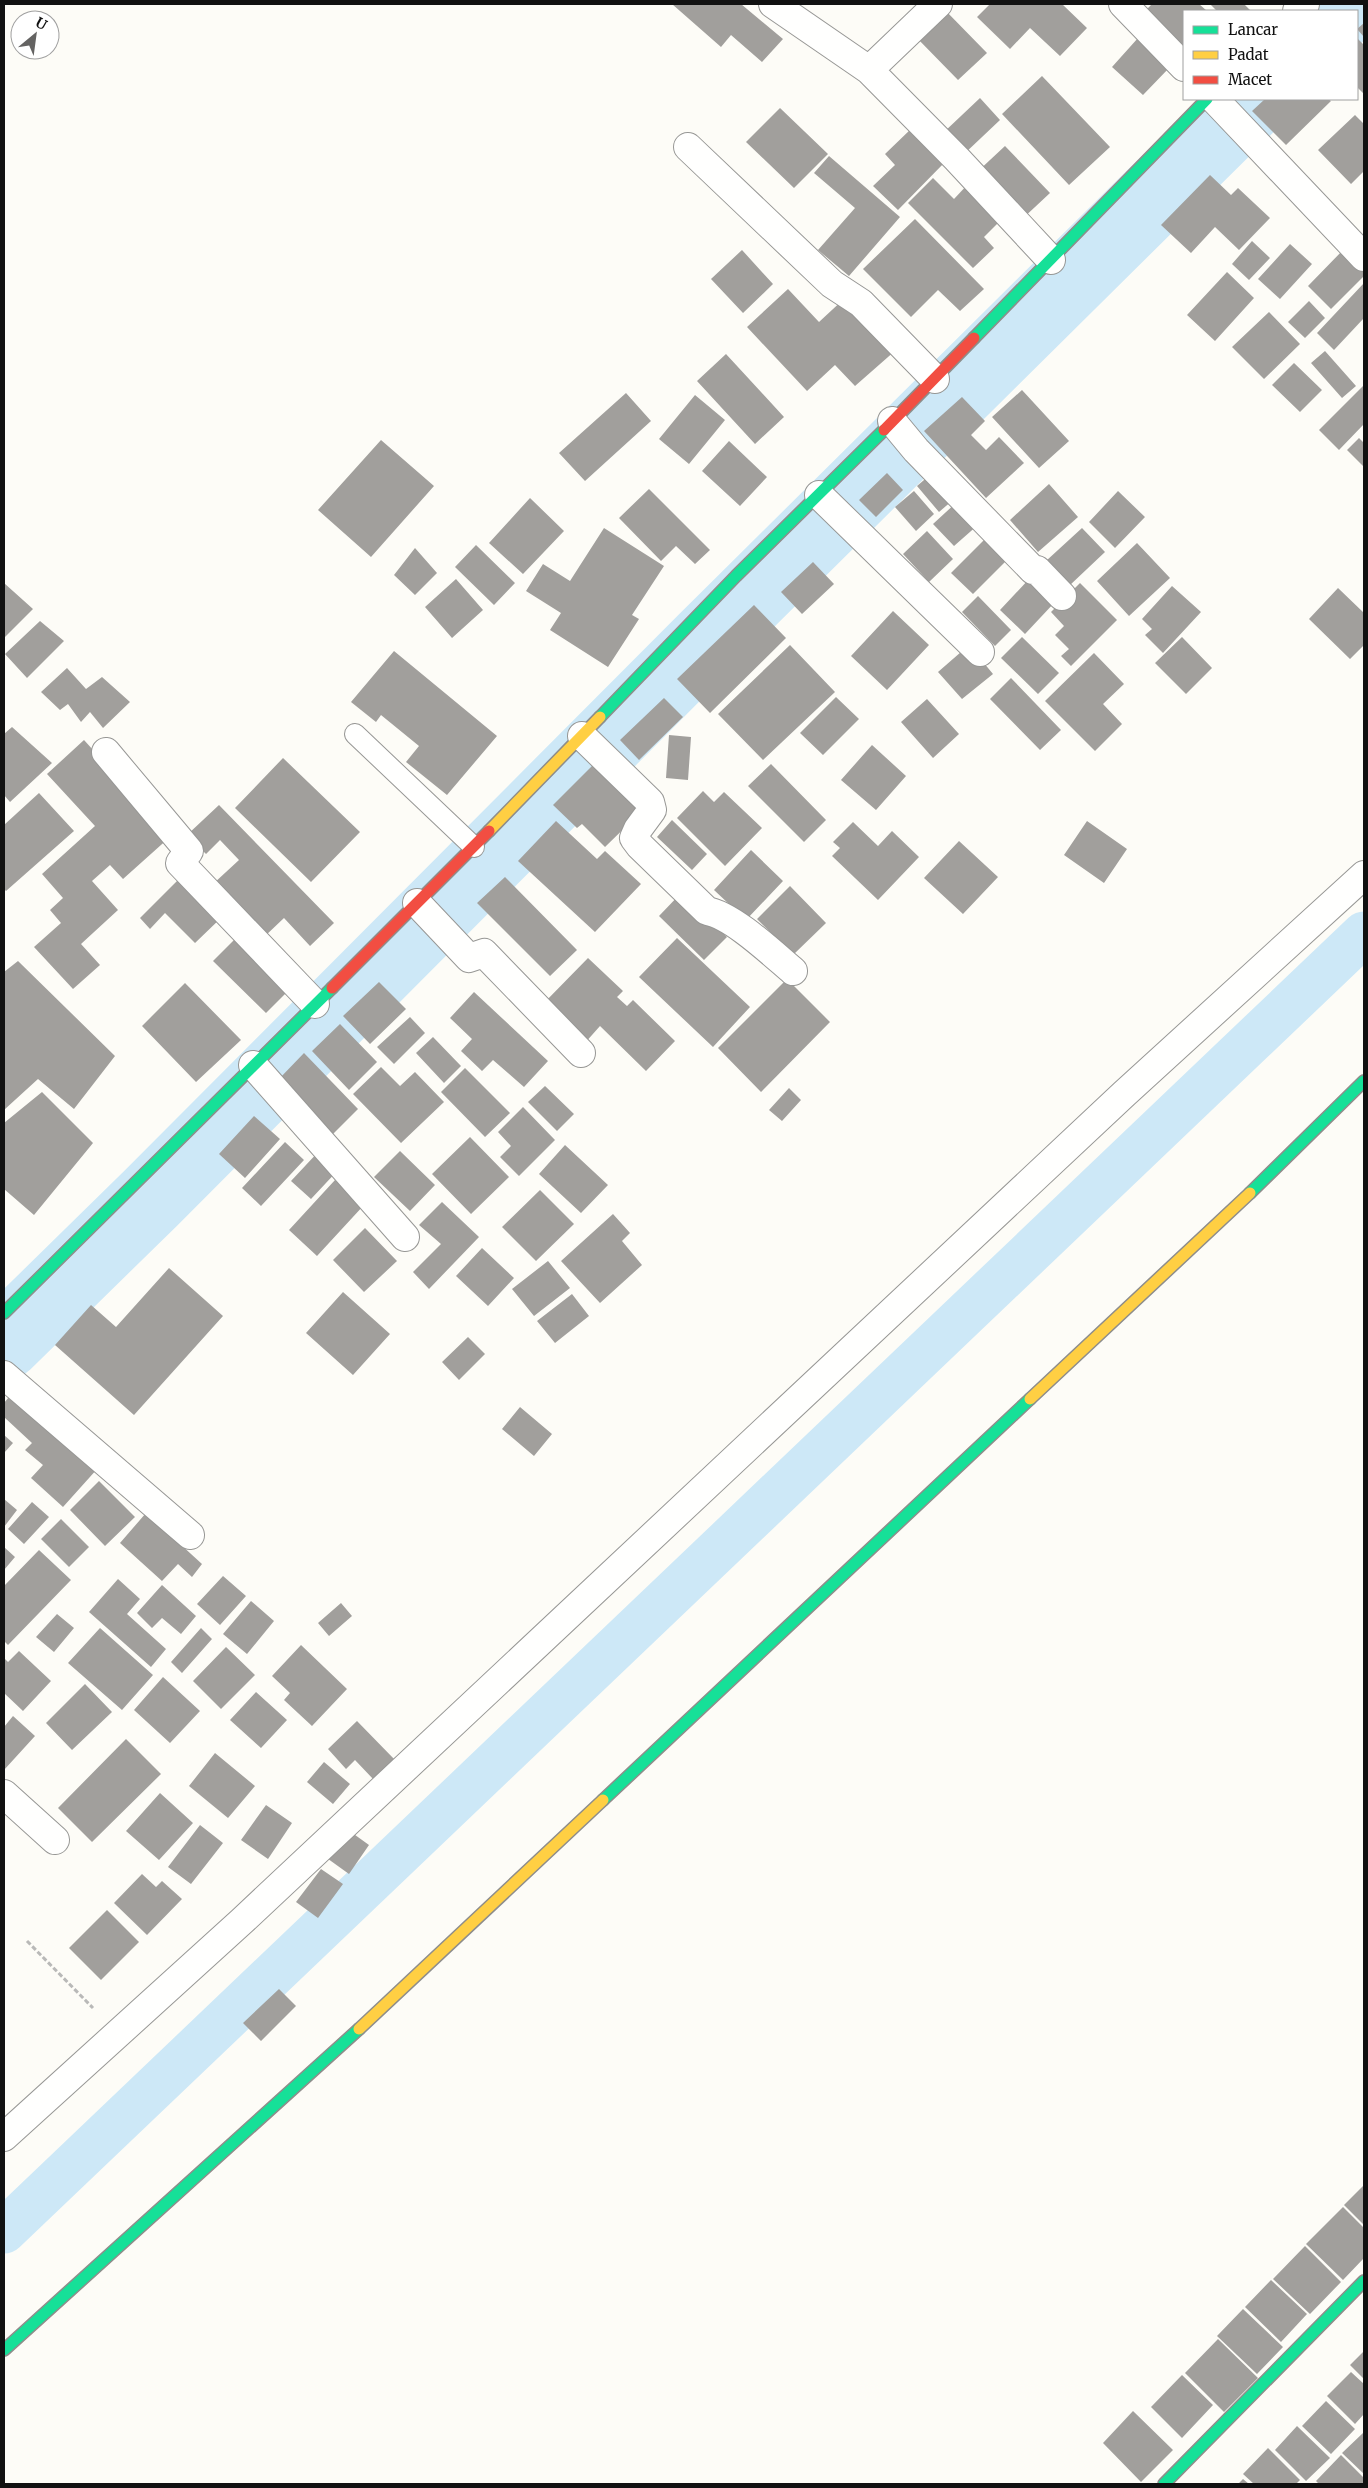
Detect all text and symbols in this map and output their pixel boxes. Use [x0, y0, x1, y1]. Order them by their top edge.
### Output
north arrow [10, 10, 60, 60]
legend [1183, 10, 1358, 100]
text: U [32, 13, 51, 34]
text: Lancar [1228, 20, 1278, 39]
text: Padat [1228, 45, 1269, 64]
text: Macet [1228, 70, 1272, 89]

